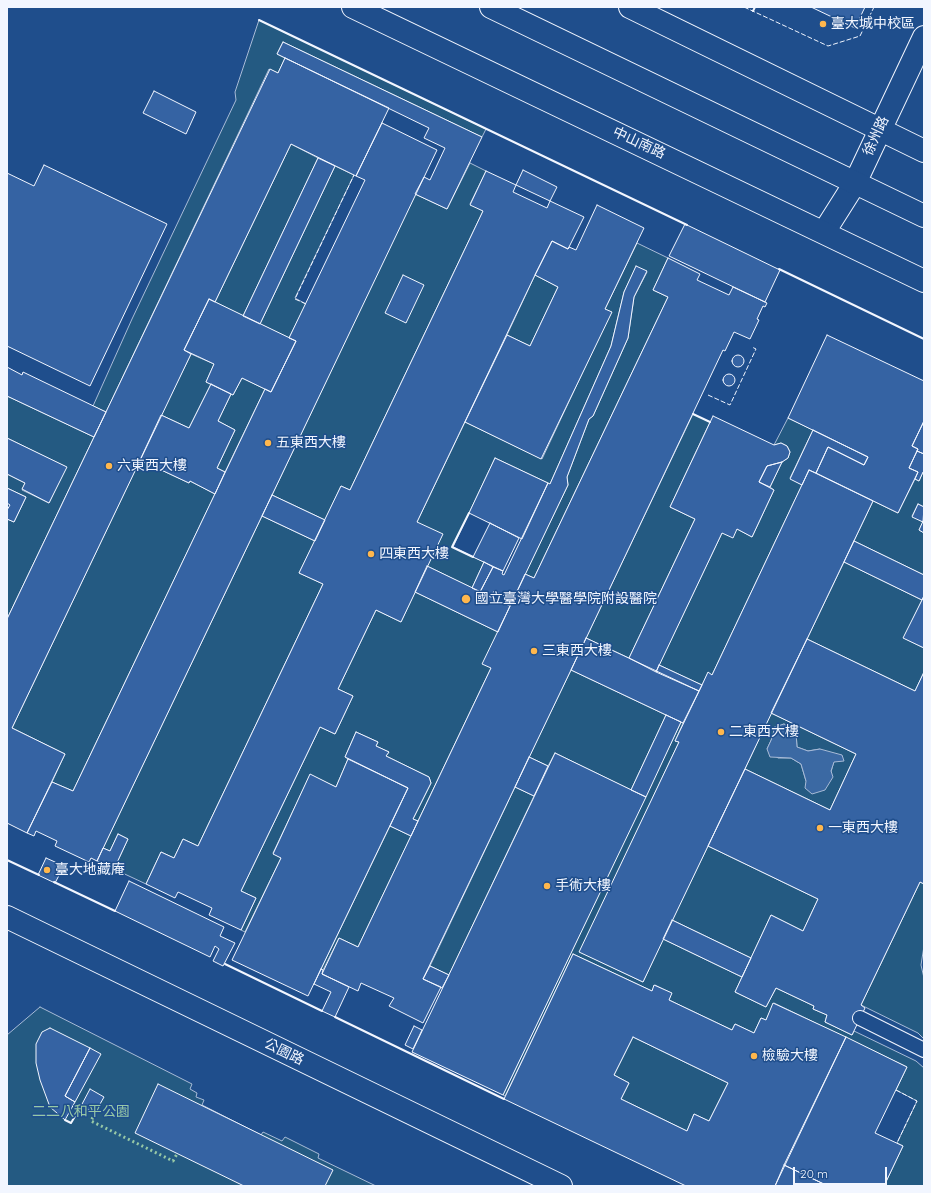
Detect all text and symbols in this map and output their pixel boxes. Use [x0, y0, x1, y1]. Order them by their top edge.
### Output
place label: 臺大城中校區 [831, 16, 915, 32]
marker: 臺大城中校區 [818, 19, 828, 29]
street label: 徐州路 [860, 113, 892, 159]
street label: 中山南路 [610, 124, 668, 162]
place label: 五東西大樓 [276, 435, 346, 451]
marker: 五東西大樓 [263, 438, 273, 448]
place label: 六東西大樓 [117, 458, 187, 474]
marker: 六東西大樓 [104, 461, 114, 471]
place label: 四東西大樓 [379, 546, 449, 562]
marker: 四東西大樓 [366, 549, 376, 559]
place label: 國立臺灣大學醫學院附設醫院 [475, 591, 657, 607]
marker: 國立臺灣大學醫學院附設醫院 [460, 593, 472, 605]
place label: 三東西大樓 [542, 643, 612, 659]
marker: 三東西大樓 [529, 646, 539, 656]
place label: 二東西大樓 [729, 724, 799, 740]
marker: 二東西大樓 [716, 727, 726, 737]
place label: 一東西大樓 [828, 820, 898, 836]
marker: 一東西大樓 [815, 823, 825, 833]
place label: 臺大地藏庵 [55, 862, 125, 878]
marker: 臺大地藏庵 [42, 865, 52, 875]
place label: 手術大樓 [555, 878, 611, 894]
marker: 手術大樓 [542, 881, 552, 891]
street label: 公園路 [261, 1035, 307, 1069]
place label: 檢驗大樓 [762, 1048, 818, 1064]
marker: 檢驗大樓 [749, 1051, 759, 1061]
park label: 二二八和平公園 [32, 1104, 130, 1120]
scale bar [795, 1159, 889, 1185]
text: 20 m [800, 1166, 828, 1181]

